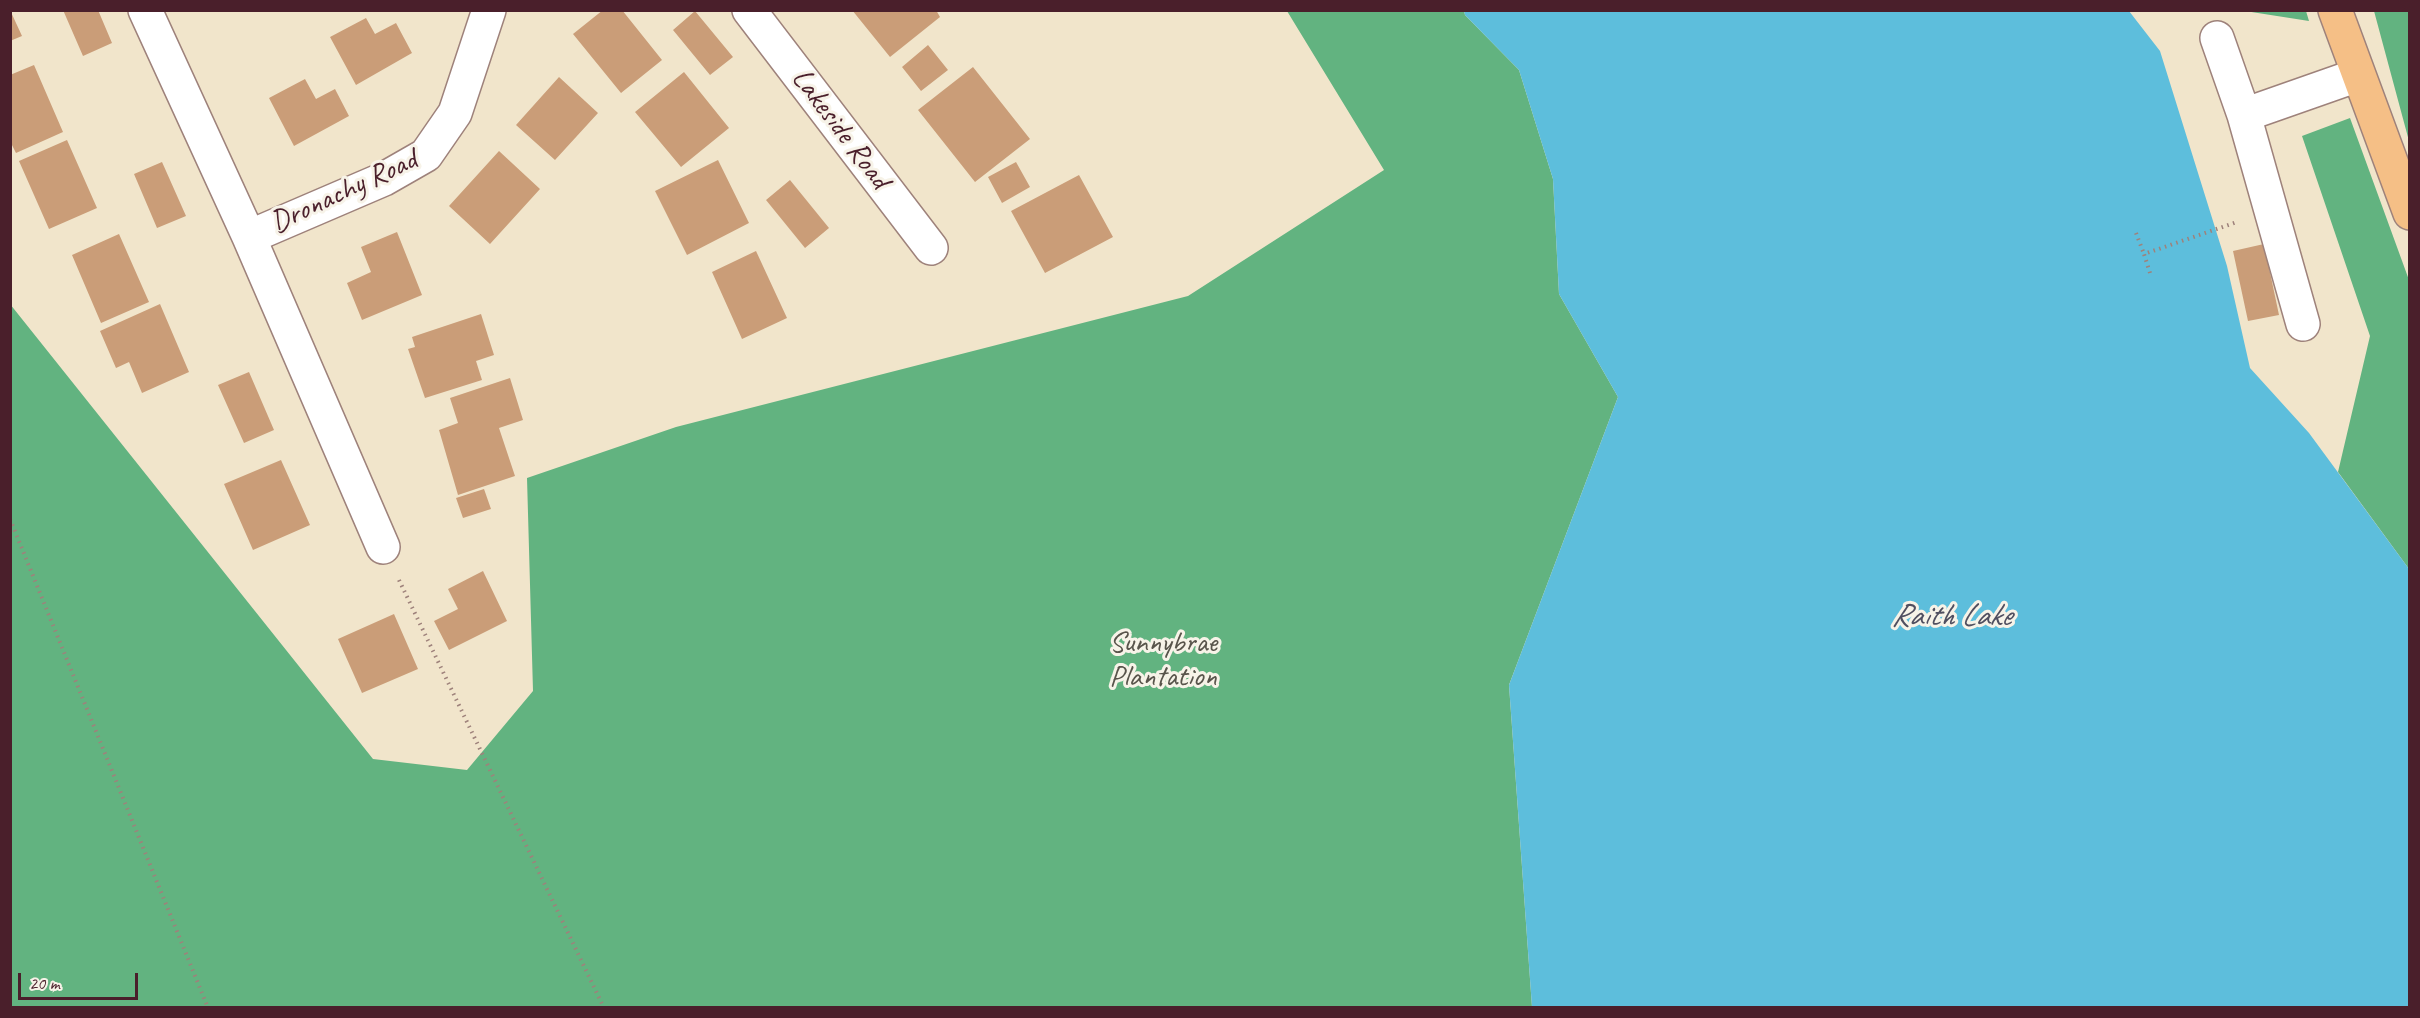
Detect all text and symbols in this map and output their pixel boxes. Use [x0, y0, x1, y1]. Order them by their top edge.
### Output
street label: Lakeside Road [783, 62, 897, 196]
street label: Dronachy Road [265, 142, 423, 242]
water label: Raith Lake [1891, 598, 2011, 636]
park label: Sunnybrae Plantation [1109, 625, 1217, 696]
scale bar [21, 961, 141, 999]
text: 20 m [29, 972, 60, 994]

